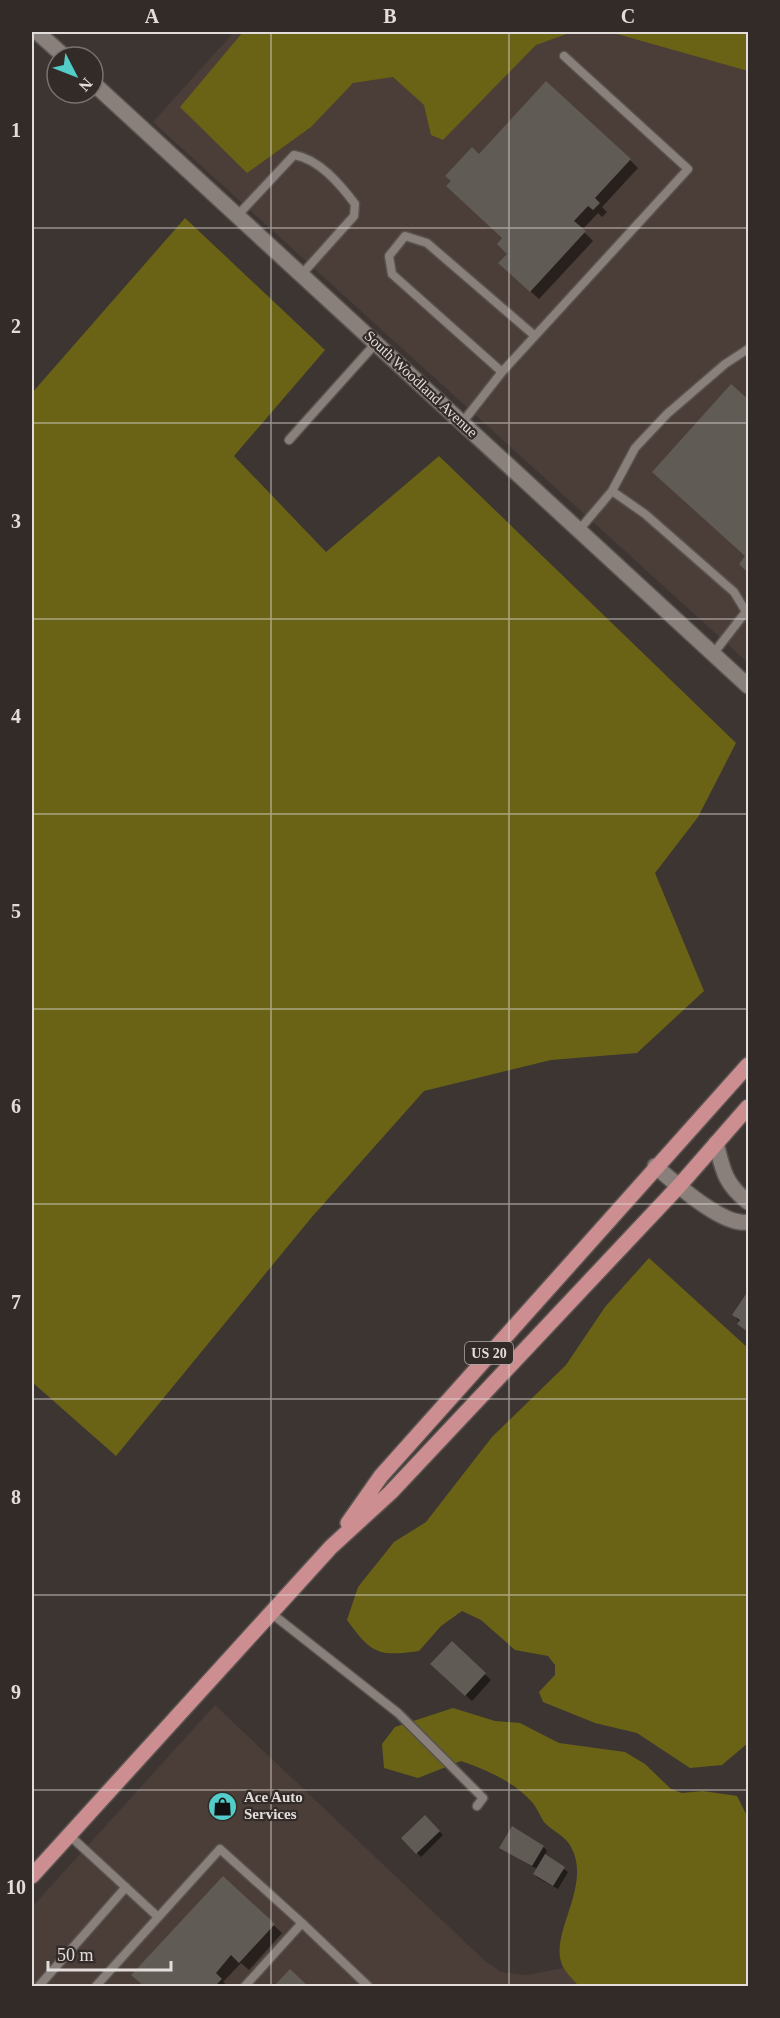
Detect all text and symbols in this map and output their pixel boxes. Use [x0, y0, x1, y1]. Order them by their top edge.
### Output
text: A [145, 5, 160, 27]
text: B [383, 5, 397, 27]
text: C [621, 5, 635, 27]
north arrow [45, 45, 105, 105]
text: N [75, 75, 96, 95]
text: 1 [11, 119, 21, 141]
text: 2 [11, 315, 21, 337]
street label: South Woodland Avenue [361, 328, 481, 441]
text: 3 [11, 510, 21, 532]
text: 4 [11, 705, 21, 727]
text: 5 [11, 900, 21, 922]
text: 6 [11, 1095, 21, 1117]
text: 7 [11, 1291, 21, 1313]
road number: US 20 [465, 1342, 513, 1364]
text: 8 [11, 1486, 21, 1508]
text: 9 [11, 1681, 21, 1703]
place label: Ace Auto Services [244, 1789, 303, 1822]
shop icon: Ace Auto Services [207, 1790, 239, 1822]
text: 10 [6, 1876, 26, 1898]
scale bar [48, 1934, 171, 1972]
text: 50 m [57, 1945, 94, 1965]

